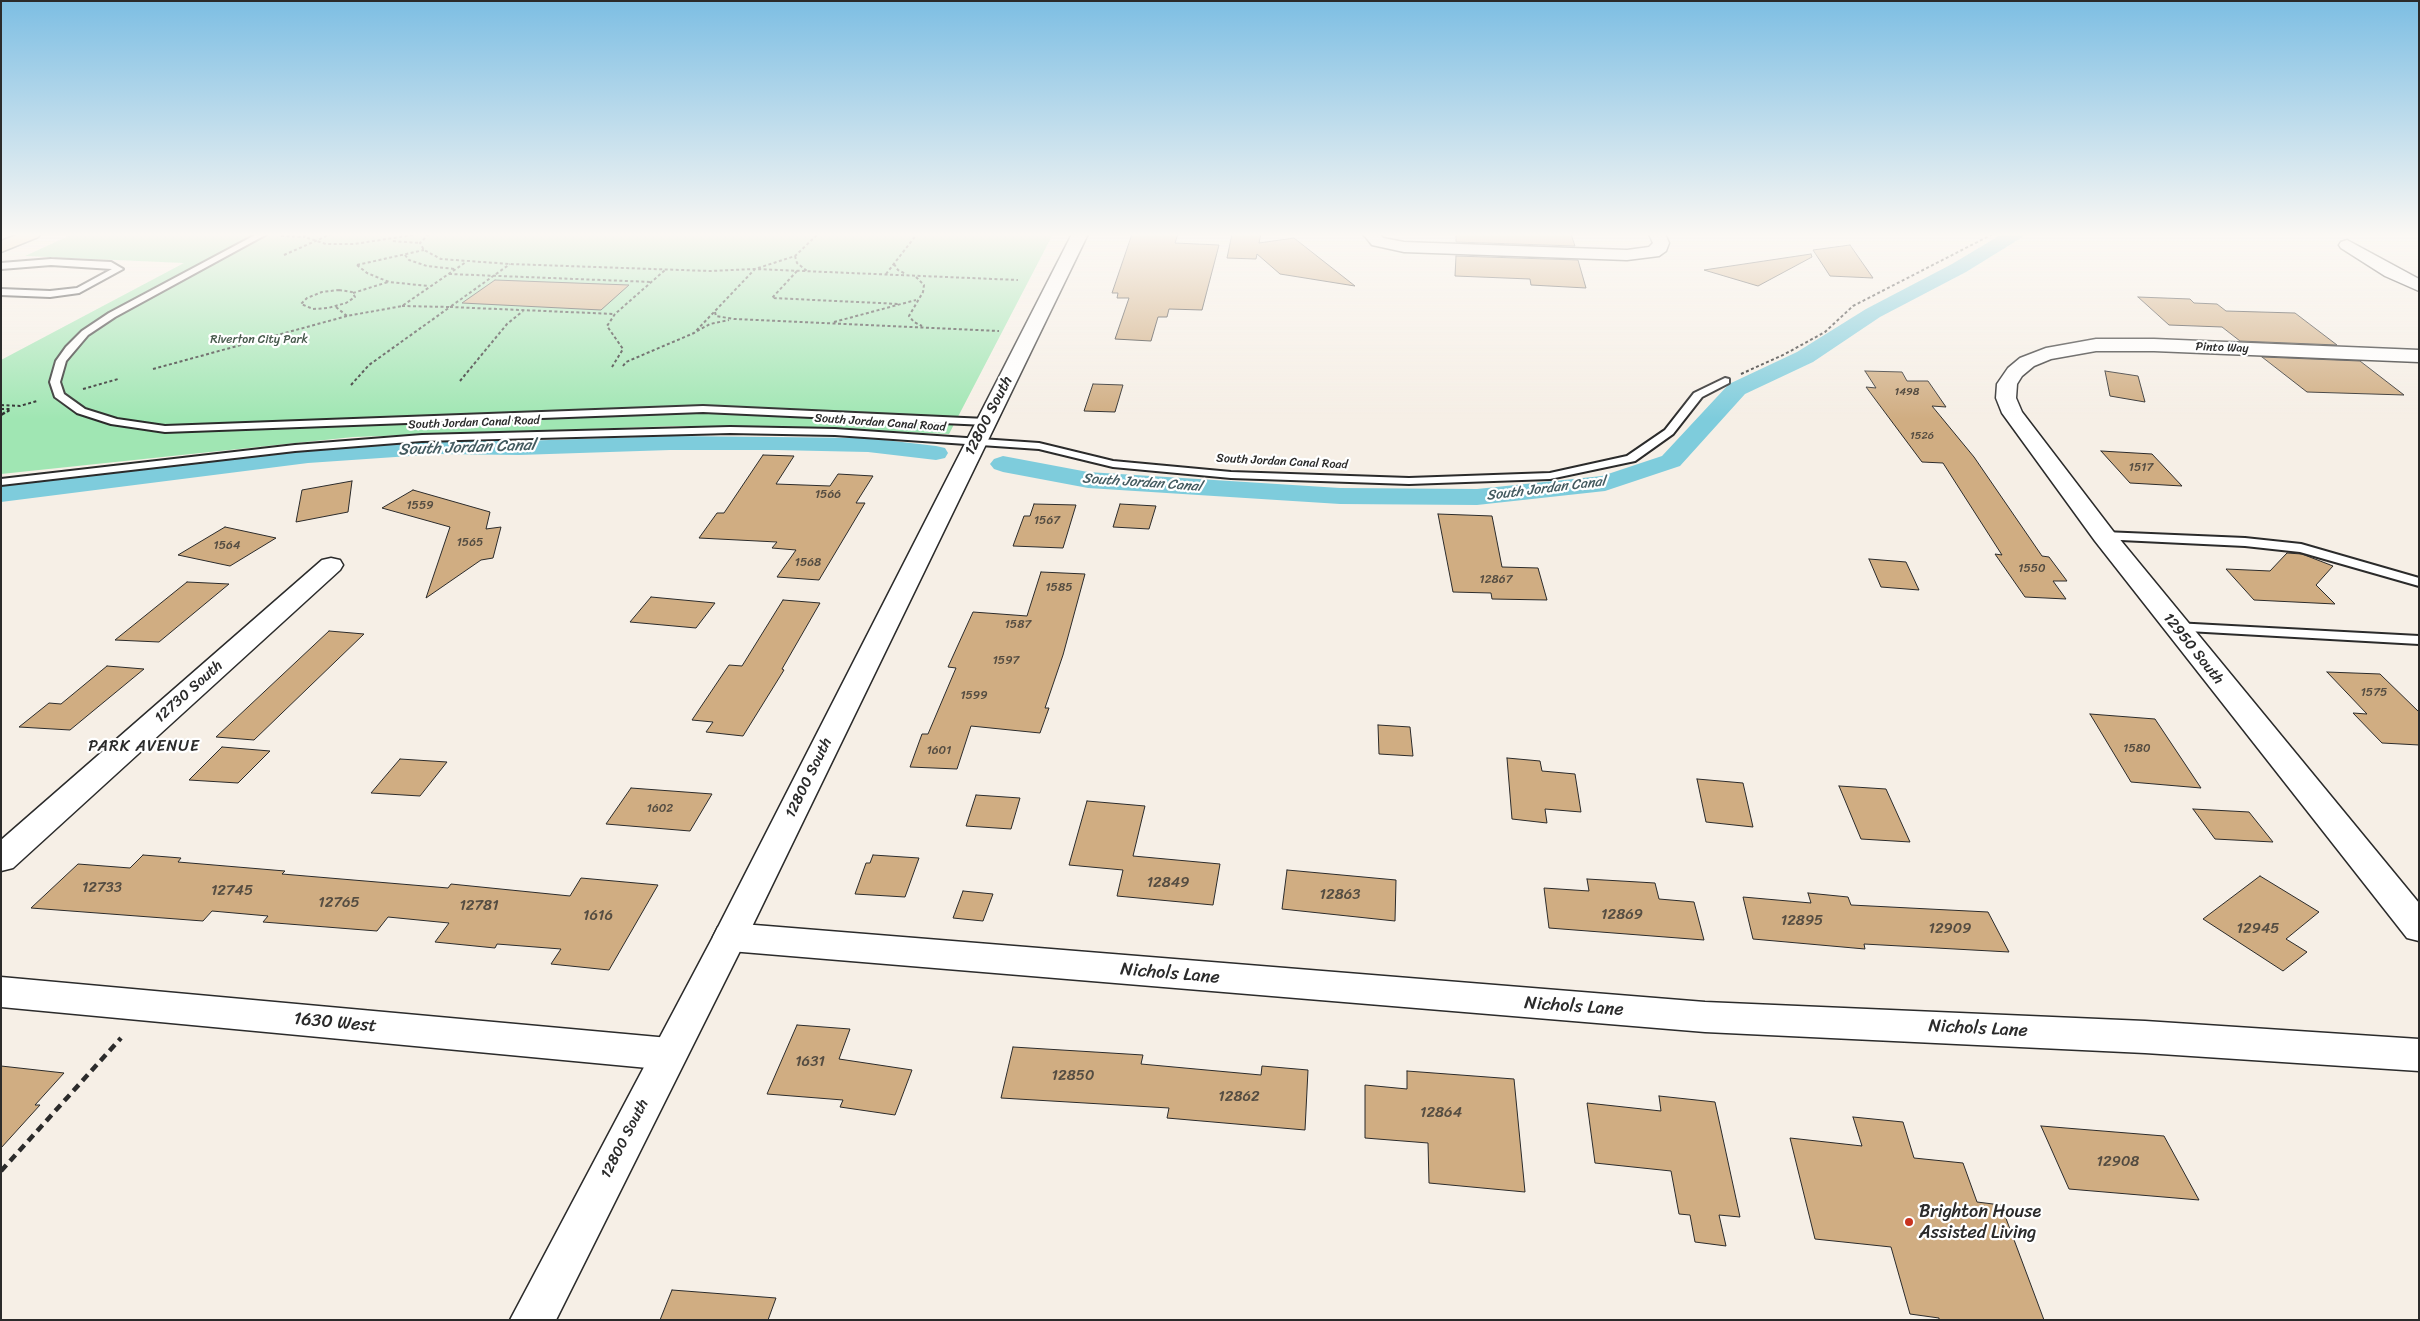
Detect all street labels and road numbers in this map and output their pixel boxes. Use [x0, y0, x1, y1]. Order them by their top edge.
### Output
street label: Pinto Way [2195, 340, 2249, 356]
street label: 12800 South [961, 373, 1017, 459]
street label: South Jordan Canal Road [814, 411, 946, 435]
street label: South Jordan Canal Road [408, 414, 540, 432]
street label: South Jordan Canal Road [1216, 451, 1348, 473]
street label: 12950 South [2159, 610, 2227, 688]
street label: 12730 South [151, 657, 227, 727]
street label: 12800 South [782, 735, 836, 821]
street label: Nichols Lane [1120, 959, 1220, 989]
street label: Nichols Lane [1524, 993, 1624, 1021]
street label: 1630 West [293, 1009, 377, 1037]
street label: Nichols Lane [1928, 1016, 2028, 1042]
street label: 12800 South [597, 1096, 653, 1182]

